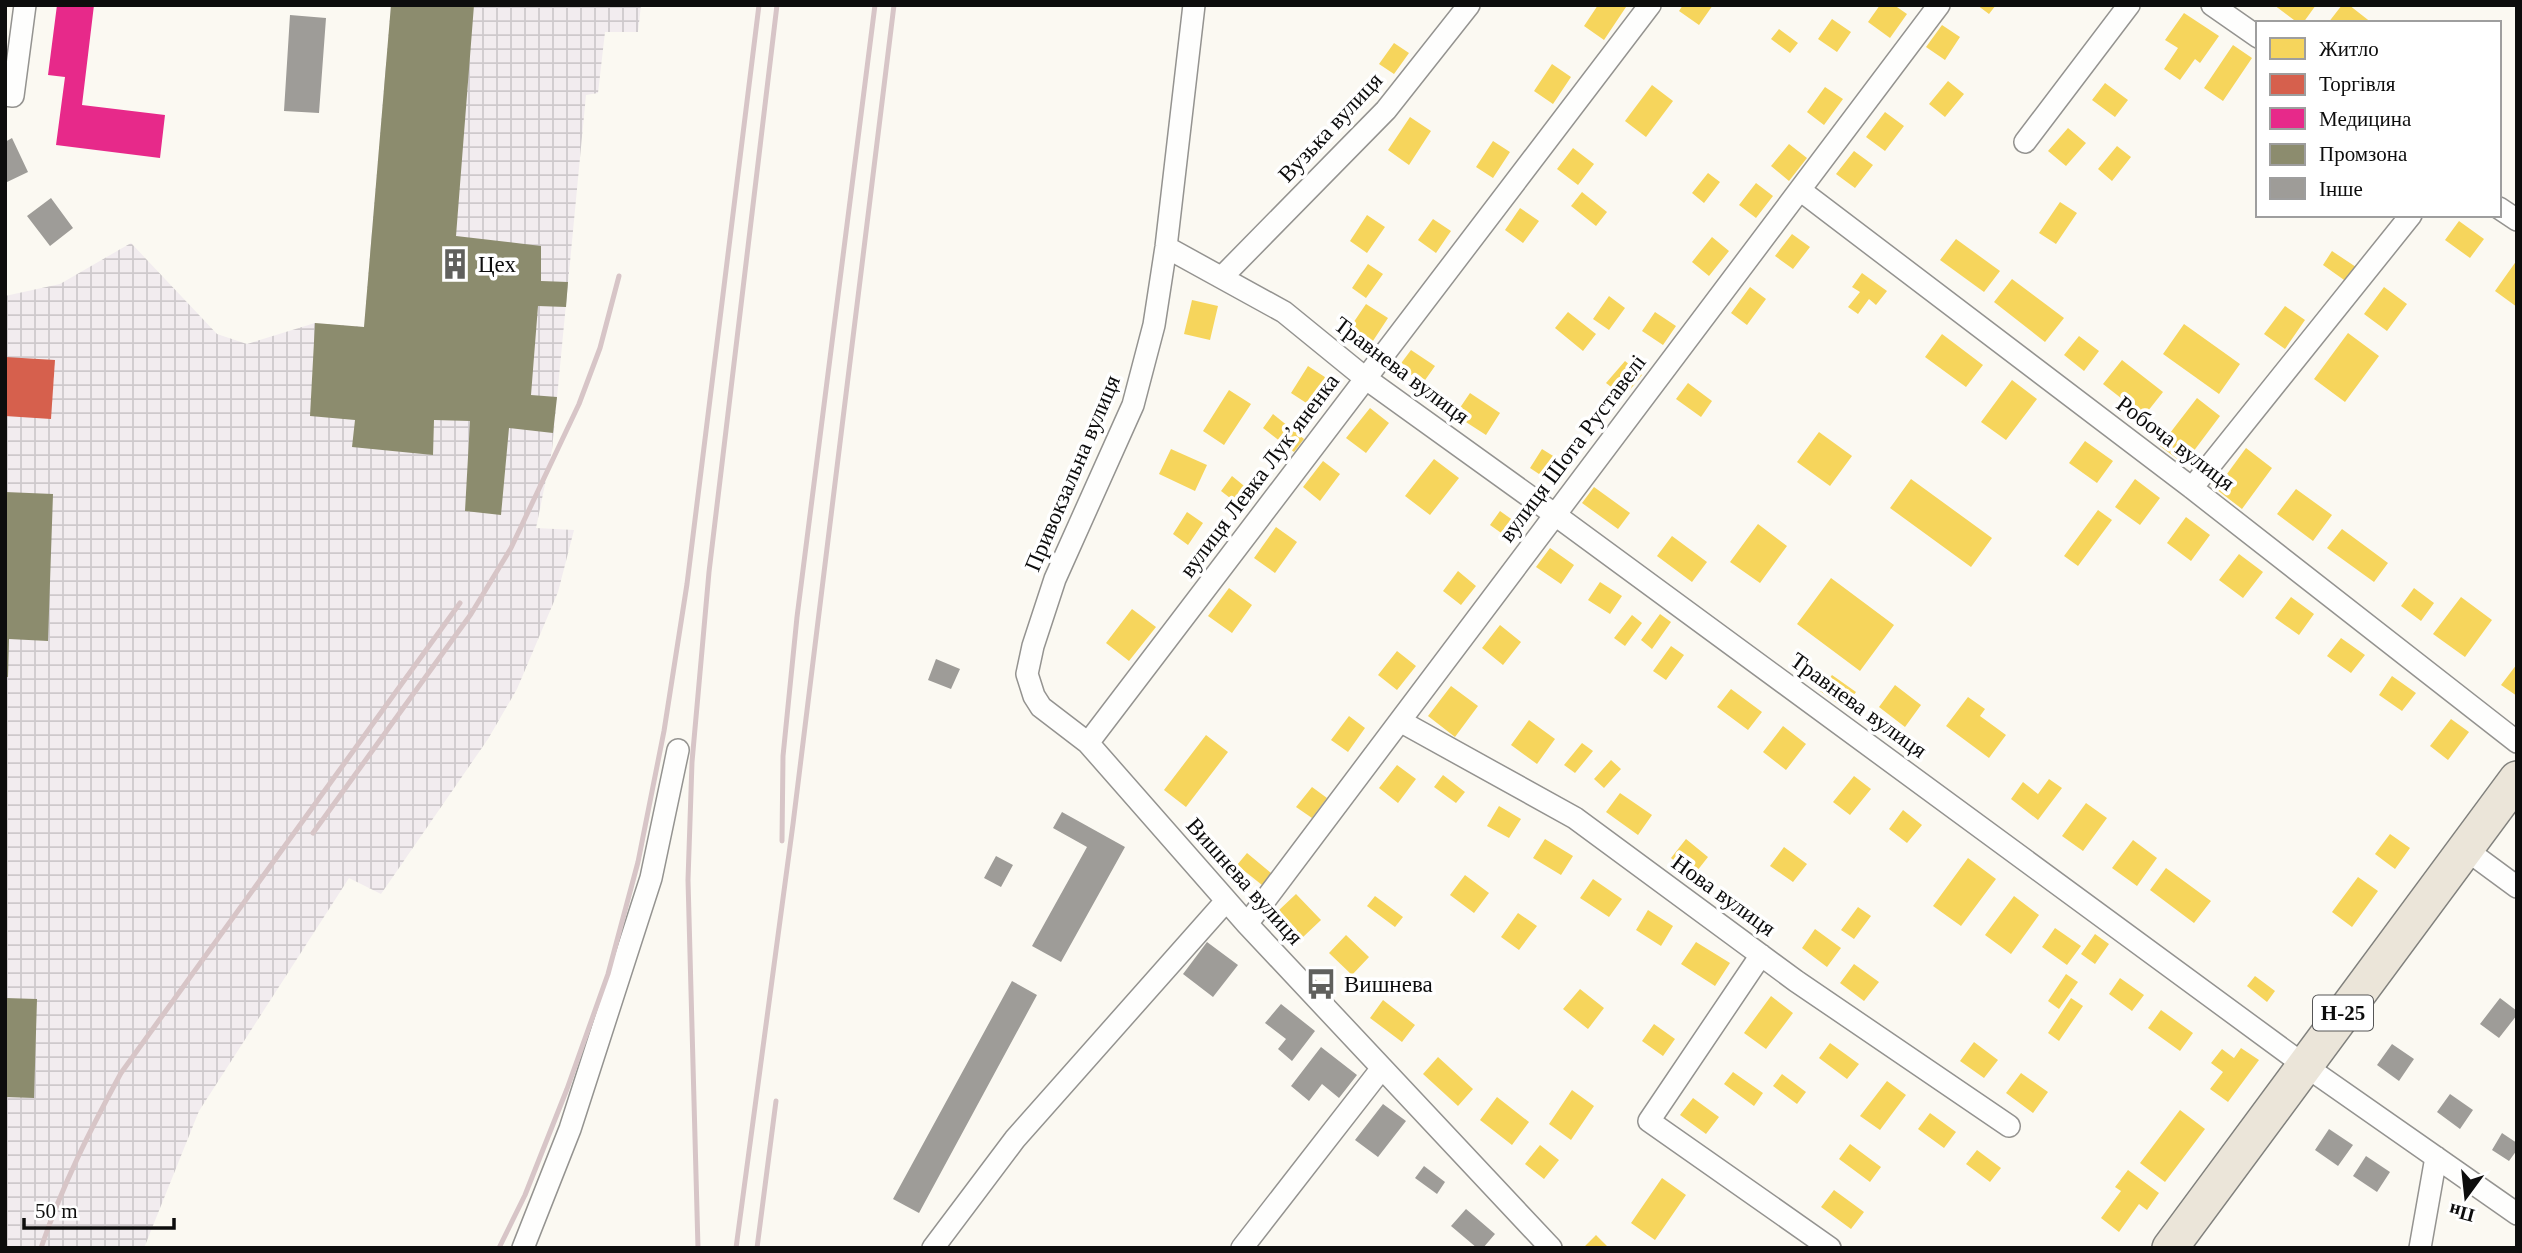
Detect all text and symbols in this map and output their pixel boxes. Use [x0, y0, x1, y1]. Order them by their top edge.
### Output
legend [2256, 21, 2501, 217]
text: Житло [2319, 37, 2379, 61]
street label: Вузька вулиця [1273, 67, 1388, 187]
text: Торгівля [2319, 72, 2396, 96]
text: Медицина [2319, 107, 2412, 131]
text: Промзона [2319, 142, 2408, 166]
text: Інше [2319, 177, 2363, 201]
building icon: Цех [438, 247, 472, 281]
place label: Цех [478, 252, 517, 277]
street label: Травнева вулиця [1329, 312, 1474, 429]
street label: вулиця Шота Руставелі [1494, 350, 1651, 547]
street label: вулиця Левка Лукʼяненка [1175, 369, 1344, 582]
street label: Привокзальна вулиця [1020, 371, 1125, 575]
street label: Робоча вулиця [2112, 391, 2240, 496]
street label: Травнева вулиця [1786, 648, 1932, 763]
street label: Вишнева вулиця [1181, 813, 1308, 950]
street label: Нова вулиця [1667, 849, 1781, 942]
bus stop icon: Вишнева [1304, 967, 1338, 1001]
place label: Вишнева [1344, 972, 1433, 997]
road number: Н-25 [2313, 996, 2373, 1030]
north arrow [2431, 1162, 2501, 1232]
scale bar [24, 1186, 175, 1230]
text: 50 m [35, 1199, 78, 1223]
text: Пн [2447, 1199, 2477, 1226]

